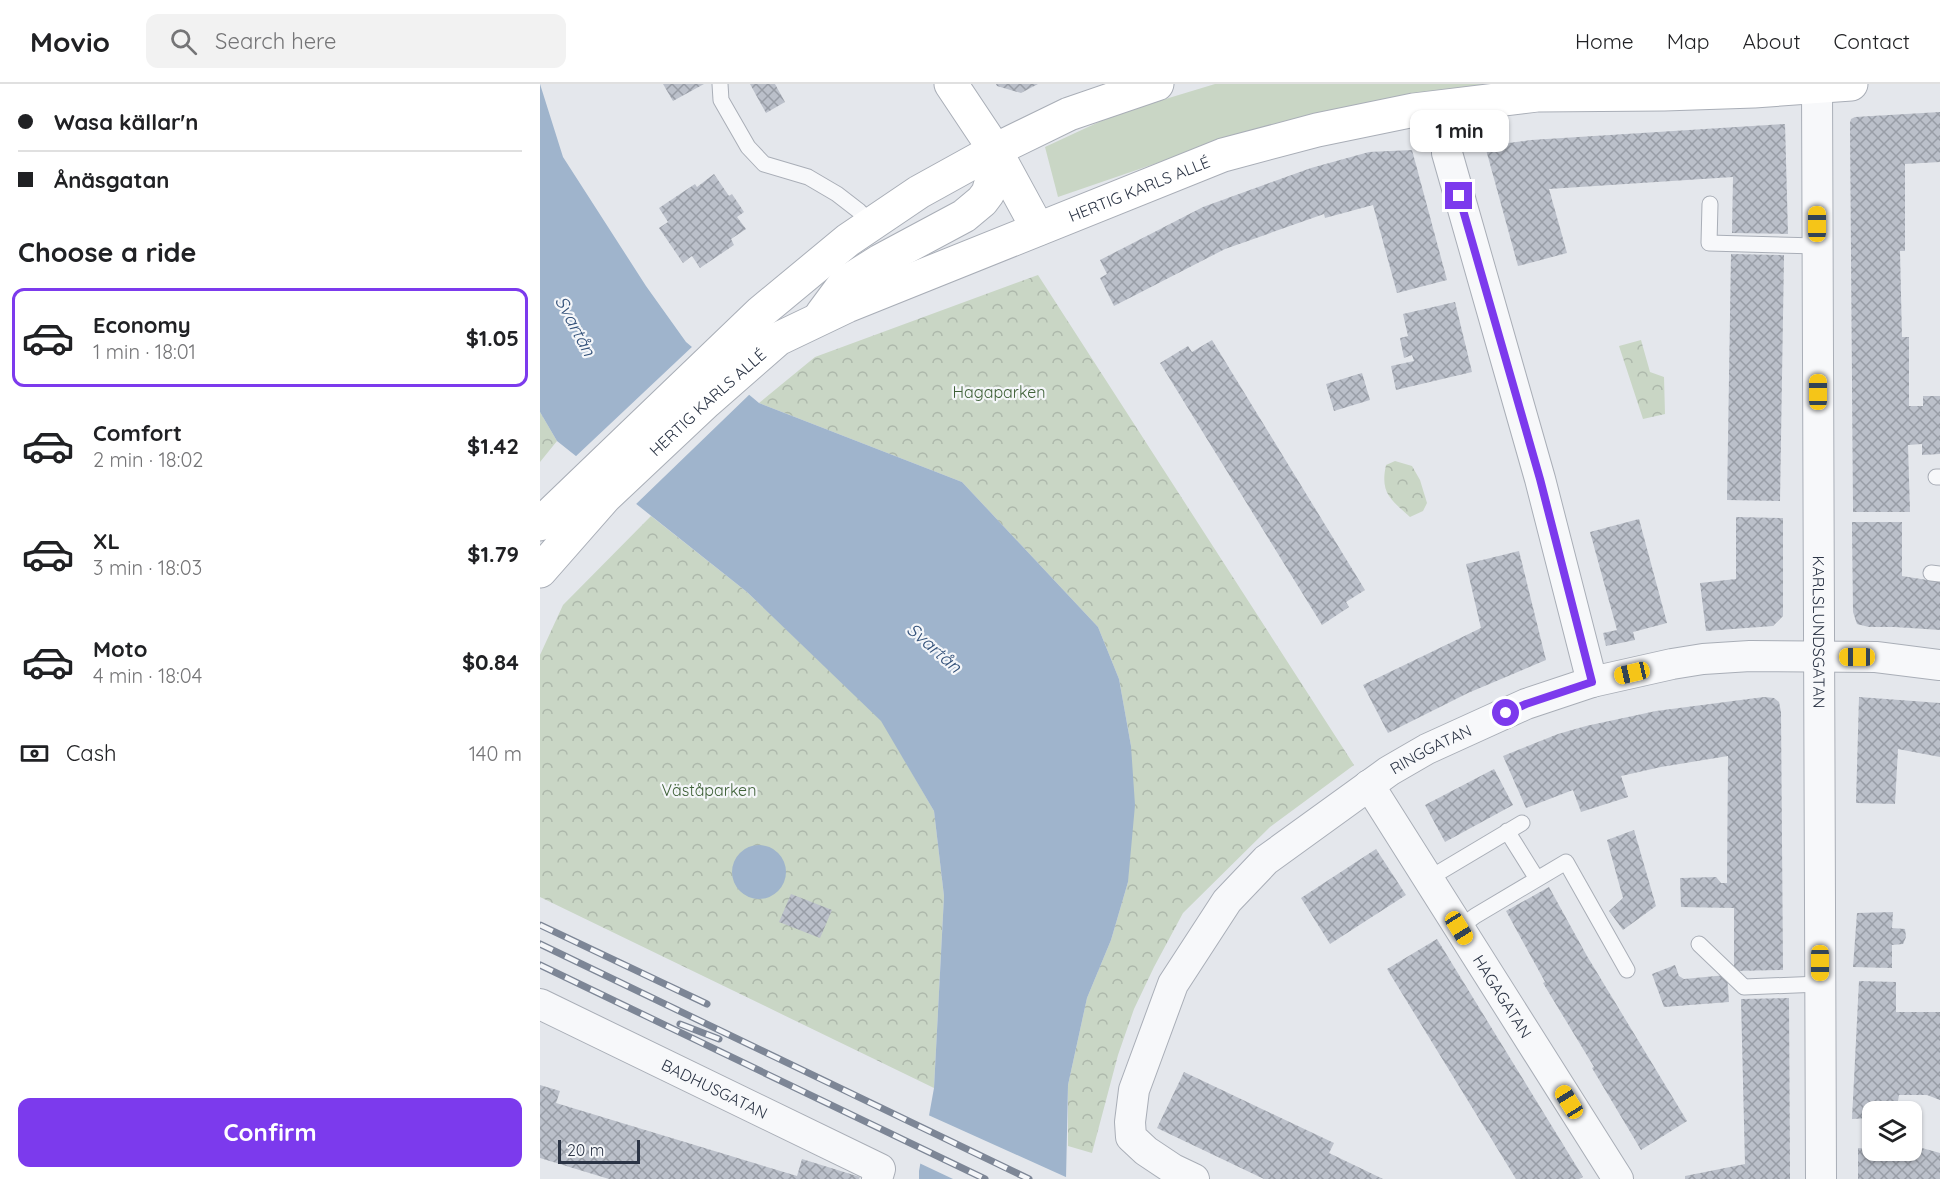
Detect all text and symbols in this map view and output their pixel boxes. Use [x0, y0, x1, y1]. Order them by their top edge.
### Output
search box [146, 14, 566, 68]
text: Movio [30, 24, 110, 59]
icon: search [167, 25, 200, 58]
text: Search here [215, 27, 337, 55]
text: Home [1575, 28, 1634, 54]
text: Map [1667, 28, 1710, 54]
text: About [1743, 28, 1801, 54]
text: Contact [1834, 28, 1910, 54]
text: Wasa källar'n [54, 108, 198, 136]
callout: 1 min [1410, 109, 1508, 151]
text: 1 min [1435, 118, 1484, 143]
street label: HERTIG KARLS ALLÉ [1065, 151, 1213, 226]
text: Ånäsgatan [54, 166, 169, 194]
route end [1445, 182, 1472, 209]
car [1808, 206, 1826, 242]
text: Choose a ride [18, 235, 196, 269]
water label: Svartån [550, 292, 601, 360]
icon: car [21, 311, 75, 365]
text: Economy [93, 311, 191, 339]
text: $1.05 [466, 324, 519, 352]
text: 1 min · 18:01 [93, 339, 196, 364]
street label: HERTIG KARLS ALLÉ [645, 344, 770, 460]
car [1809, 374, 1827, 410]
park label: Hagaparken [953, 382, 1045, 402]
icon: car [21, 419, 75, 473]
text: Comfort [93, 419, 182, 447]
text: $1.42 [467, 432, 519, 460]
text: 2 min · 18:02 [93, 447, 203, 472]
icon: car [21, 527, 75, 581]
text: XL [93, 527, 120, 555]
text: $1.79 [467, 540, 519, 568]
text: 3 min · 18:03 [93, 555, 202, 580]
street label: KARLSLUNDSGATAN [1809, 556, 1829, 708]
water label: Svartån [902, 618, 967, 678]
icon: car [21, 635, 75, 689]
text: Moto [93, 635, 147, 663]
text: $0.84 [462, 648, 519, 676]
car [1839, 648, 1875, 666]
car [1612, 660, 1652, 686]
text: 4 min · 18:04 [93, 663, 202, 688]
route start [1492, 699, 1519, 726]
street label: RINGGATAN [1386, 720, 1475, 778]
icon: cash [18, 737, 51, 770]
text: Cash [66, 739, 117, 767]
text: 140 m [469, 741, 522, 766]
park label: Väståparken [662, 780, 756, 800]
car [1442, 908, 1476, 948]
car [1811, 945, 1829, 981]
street label: HAGAGATAN [1469, 951, 1536, 1042]
street label: BADHUSGATAN [658, 1054, 771, 1123]
car [1552, 1082, 1586, 1122]
button: Confirm [18, 1098, 522, 1167]
map controls [1862, 1101, 1922, 1161]
button: layers [1862, 1101, 1922, 1161]
scale bar [558, 1137, 640, 1164]
text: 20 m [567, 1140, 604, 1160]

